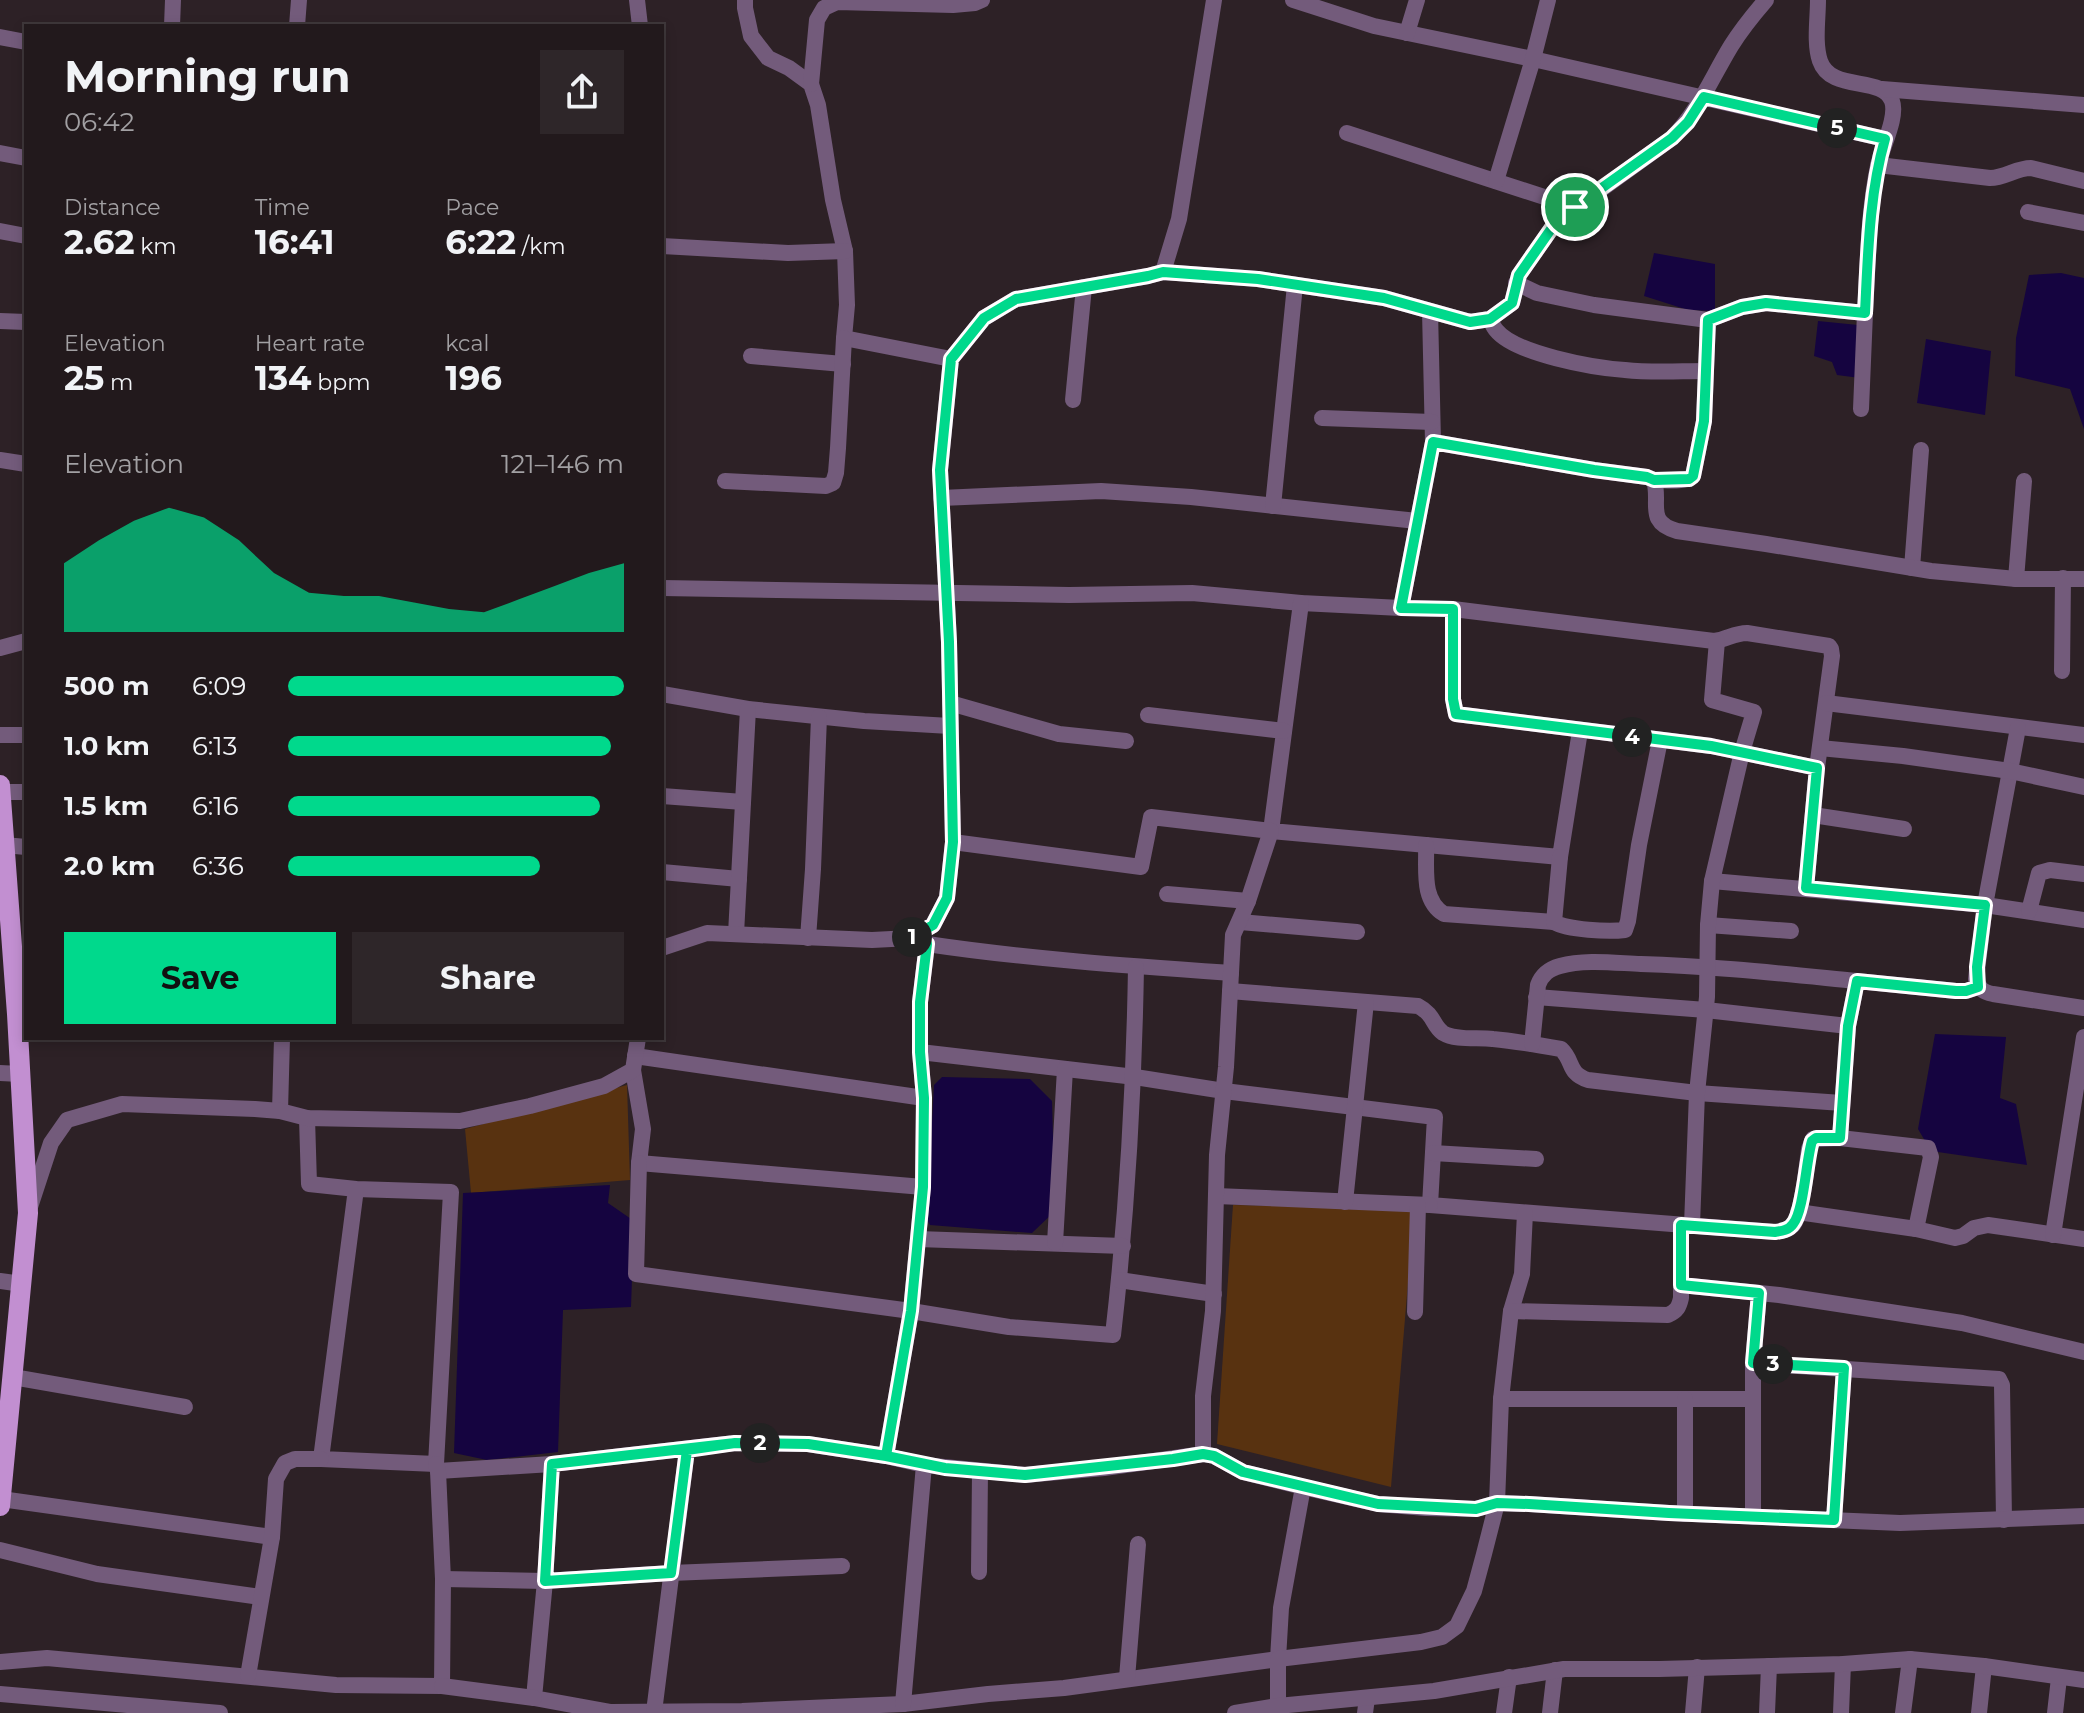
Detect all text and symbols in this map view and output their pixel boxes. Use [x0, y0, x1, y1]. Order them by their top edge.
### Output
text: Morning run [64, 49, 351, 103]
button: share [540, 50, 624, 134]
text: 06:42 [64, 106, 134, 138]
pin: 5 [1817, 108, 1857, 148]
text: 5 [1830, 114, 1844, 141]
pin [1541, 173, 1609, 241]
icon: arrive [1553, 185, 1597, 229]
text: Distance [64, 194, 161, 221]
text: Time [255, 194, 310, 221]
text: Pace [445, 194, 499, 221]
text: 2.62 [64, 221, 135, 263]
text: 16:41 [255, 221, 334, 263]
text: 6:22 [445, 221, 516, 263]
text: km [135, 233, 177, 260]
text: /km [516, 233, 566, 260]
text: Elevation [64, 330, 166, 357]
text: Heart rate [255, 330, 365, 357]
text: kcal [445, 330, 489, 357]
text: 25 [64, 357, 104, 399]
text: 134 [255, 357, 312, 399]
text: 196 [445, 357, 502, 399]
text: m [104, 369, 133, 396]
text: bpm [312, 369, 371, 396]
text: Elevation [64, 448, 184, 480]
text: 121–146 m [501, 448, 624, 480]
text: 500 m [64, 670, 149, 702]
text: 6:09 [192, 670, 246, 702]
pin: 4 [1612, 717, 1652, 757]
text: 4 [1624, 723, 1640, 750]
text: 1.0 km [64, 730, 150, 762]
text: 6:13 [192, 730, 237, 762]
text: 1.5 km [64, 790, 148, 822]
text: 6:16 [192, 790, 239, 822]
text: 2.0 km [64, 850, 155, 882]
text: 6:36 [192, 850, 244, 882]
pin: 1 [892, 917, 932, 957]
text: 1 [908, 923, 916, 950]
button: Save [64, 932, 336, 1024]
button: Share [352, 932, 624, 1024]
pin: 3 [1753, 1344, 1793, 1384]
text: 3 [1766, 1350, 1780, 1377]
pin: 2 [740, 1423, 780, 1463]
text: 2 [754, 1429, 766, 1456]

